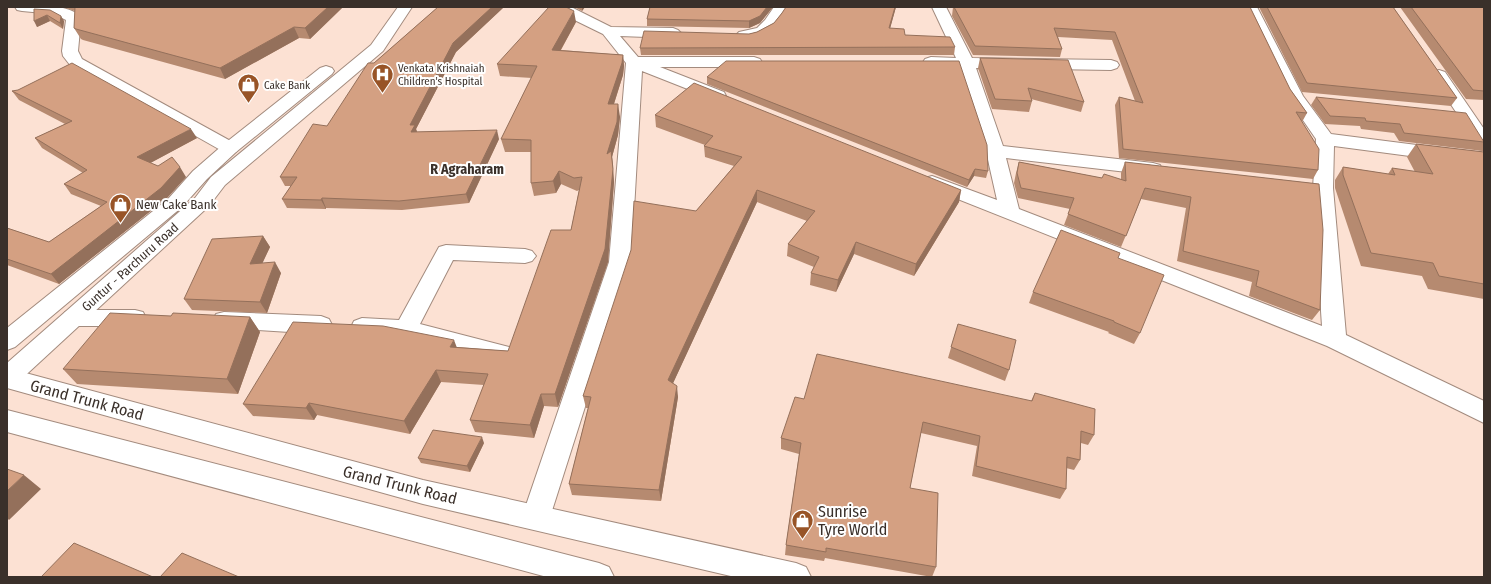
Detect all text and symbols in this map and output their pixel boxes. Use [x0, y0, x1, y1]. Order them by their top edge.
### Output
hospital icon: Venkata Krishnaiah Children's Hospital [369, 61, 395, 94]
place label: Venkata Krishnaiah Children's Hospital [398, 62, 484, 88]
shop icon: Cake Bank [236, 72, 262, 105]
place label: Cake Bank [264, 79, 311, 92]
district label: R Agraharam [430, 161, 504, 178]
shop icon: New Cake Bank [108, 191, 134, 224]
place label: New Cake Bank [136, 197, 217, 212]
street label: Guntur - Parchuru Road [79, 220, 181, 314]
street label: Grand Trunk Road [28, 376, 146, 424]
street label: Grand Trunk Road [341, 462, 459, 508]
place label: Sunrise Tyre World [818, 502, 887, 539]
shop icon: Sunrise Tyre World [790, 507, 816, 540]

